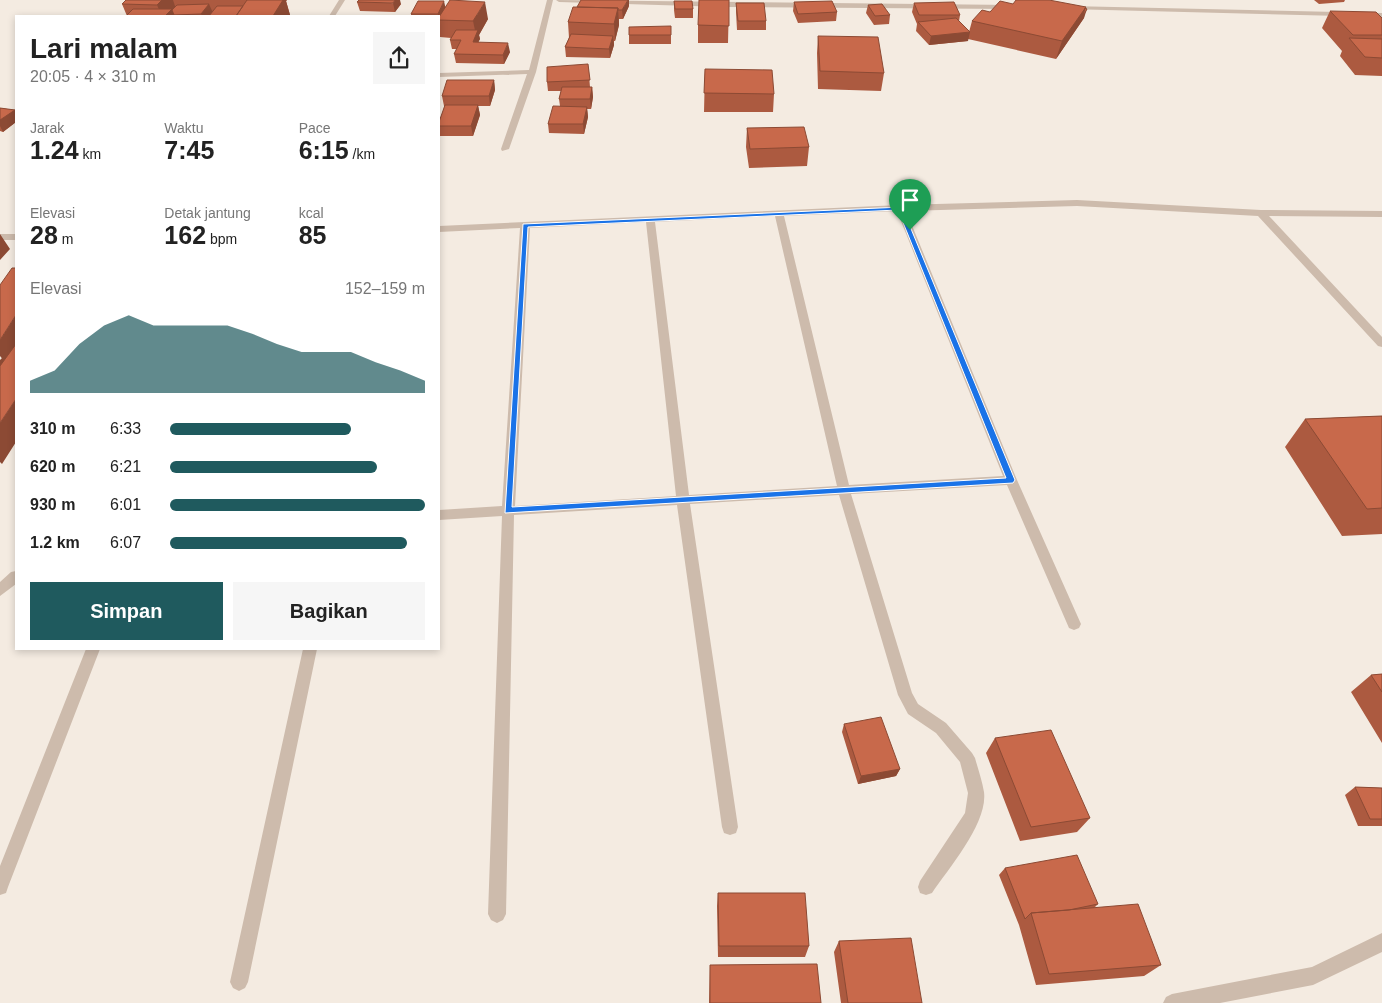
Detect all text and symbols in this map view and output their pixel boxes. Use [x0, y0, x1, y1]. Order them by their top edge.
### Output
button: share [373, 32, 425, 84]
text: Lari malam [30, 33, 178, 64]
text: 20:05 · 4 × 310 m [30, 68, 156, 85]
text: Jarak [30, 120, 64, 136]
text: Waktu [164, 120, 203, 136]
text: Pace [299, 120, 331, 136]
text: 1.24 [30, 136, 79, 164]
text: 7:45 [164, 136, 214, 164]
text: 6:15 [299, 136, 349, 164]
text: km [79, 146, 101, 162]
text: /km [349, 146, 375, 162]
pin [889, 179, 931, 230]
icon: arrive [896, 186, 924, 214]
text: Elevasi [30, 205, 75, 221]
text: Detak jantung [164, 205, 251, 221]
text: kcal [299, 205, 324, 221]
text: 28 [30, 221, 58, 249]
text: 162 [164, 221, 206, 249]
text: 85 [299, 221, 326, 249]
text: m [58, 231, 73, 247]
text: bpm [206, 231, 237, 247]
text: Elevasi [30, 280, 82, 297]
text: 152–159 m [345, 280, 425, 297]
text: 310 m [30, 420, 75, 437]
text: 6:33 [110, 420, 141, 437]
text: 620 m [30, 458, 75, 475]
text: 6:21 [110, 458, 141, 475]
text: 930 m [30, 496, 75, 513]
text: 6:01 [110, 496, 141, 513]
text: 1.2 km [30, 534, 80, 551]
text: 6:07 [110, 534, 141, 551]
button: Simpan [30, 582, 223, 640]
button: Bagikan [233, 582, 425, 640]

